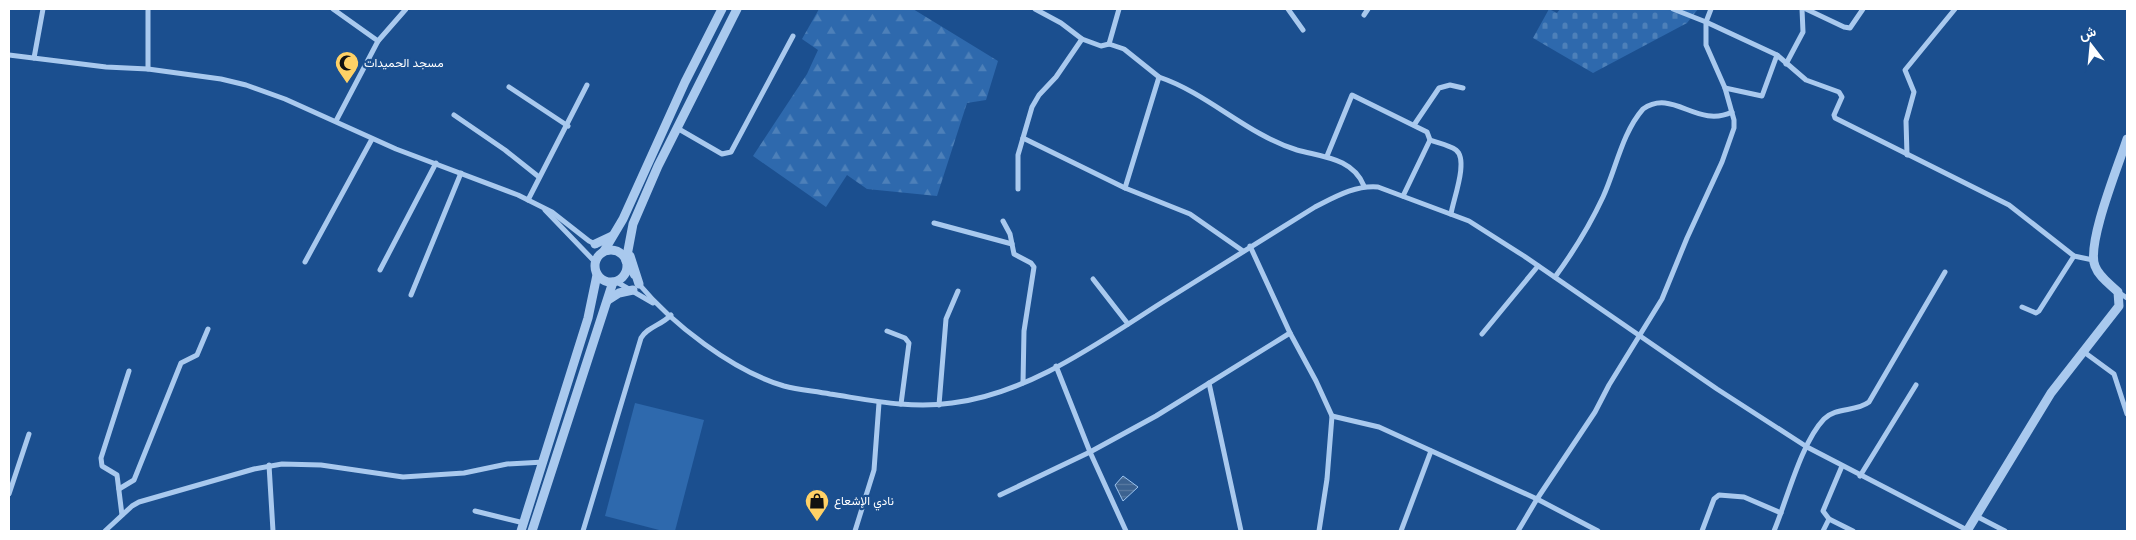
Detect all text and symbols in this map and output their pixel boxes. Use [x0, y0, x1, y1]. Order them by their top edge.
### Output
north arrow [2066, 20, 2116, 70]
text: ش [2077, 21, 2098, 43]
mosque icon: مسجد الحميدات [334, 50, 360, 84]
place label: مسجد الحميدات [364, 55, 444, 70]
shop icon: نادي الإشعاع [804, 488, 830, 522]
place label: نادي الإشعاع [834, 493, 894, 511]

